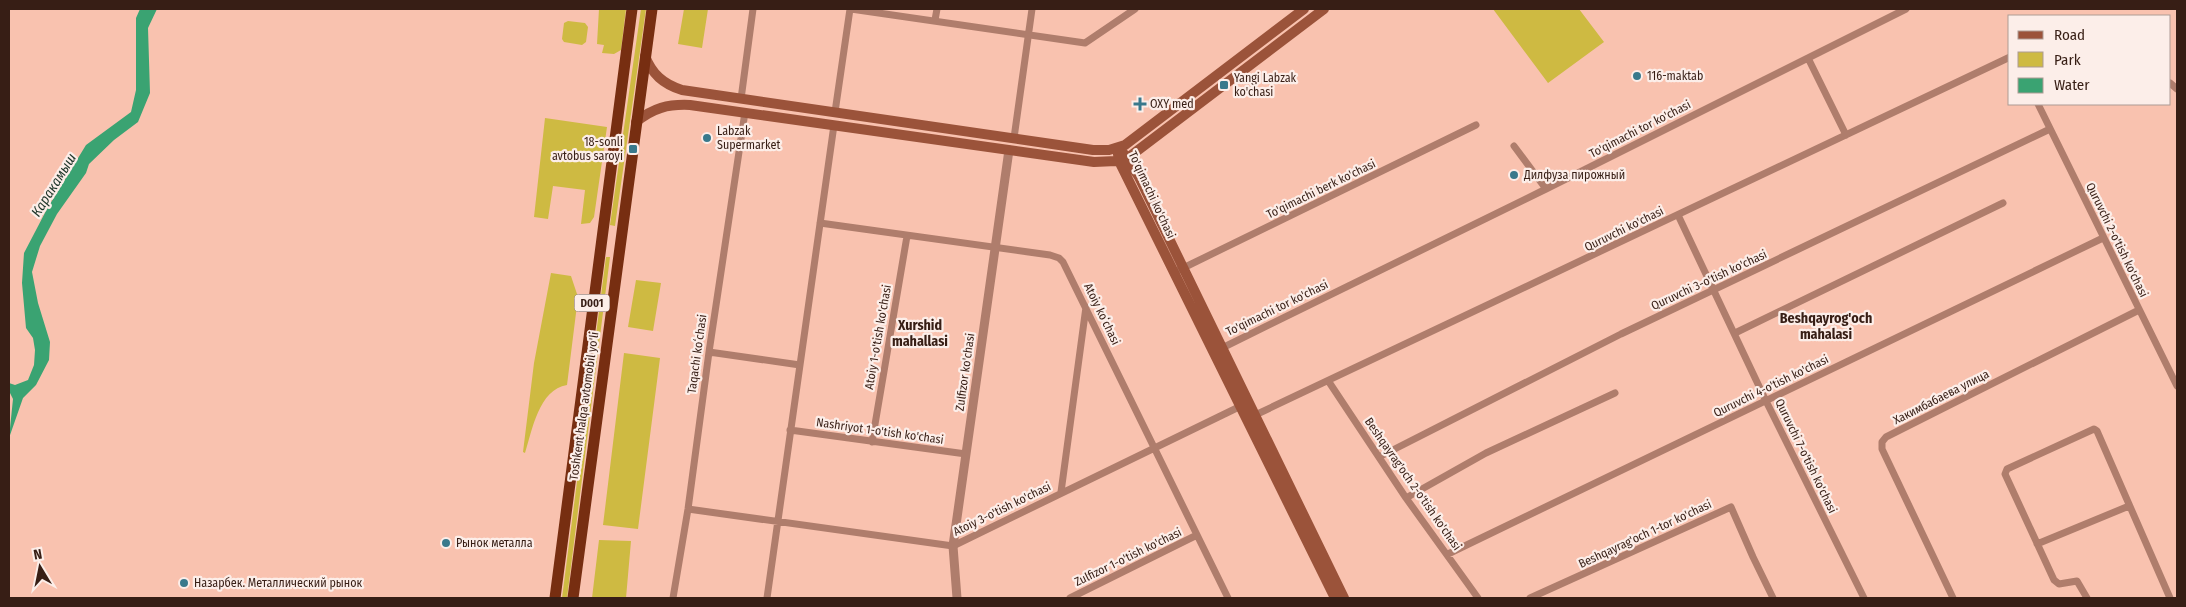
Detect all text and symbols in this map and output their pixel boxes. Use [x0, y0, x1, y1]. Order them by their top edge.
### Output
legend [2008, 15, 2171, 105]
text: Road [2054, 26, 2085, 44]
text: Park [2054, 51, 2081, 69]
place label: 116-maktab [1647, 69, 1703, 83]
marker: 116-maktab [1631, 70, 1643, 82]
place label: Yangi Labzak ko'chasi [1234, 71, 1297, 99]
text: Water [2054, 76, 2090, 94]
marker: Yangi Labzak ko'chasi [1218, 79, 1230, 91]
place label: OXY med [1150, 97, 1194, 111]
street label: To'qimachi tor ko'chasi [1587, 97, 1693, 161]
marker: OXY med [1134, 98, 1146, 110]
place label: Labzak Supermarket [717, 124, 780, 152]
marker: Labzak Supermarket [701, 132, 713, 144]
place label: 18-sonli avtobus saroyi [552, 135, 623, 163]
marker: 18-sonli avtobus saroyi [627, 143, 639, 155]
street label: To'qimachi ko'chasi [1126, 149, 1178, 241]
water label: Каракамыш [28, 150, 80, 220]
street label: To'qimachi berk ko'chasi [1264, 157, 1378, 221]
place label: Дилфуза пирожный [1523, 168, 1625, 182]
marker: Дилфуза пирожный [1508, 169, 1520, 181]
street label: Quruvchi 2-o'tish ko'chasi [2083, 180, 2151, 300]
street label: Quruvchi ko'chasi [1582, 204, 1666, 254]
street label: Quruvchi 3-o'tish ko'chasi [1649, 247, 1769, 313]
street label: To'qimachi tor ko'chasi [1224, 277, 1330, 339]
street label: Atoiy koʻchasi [1081, 280, 1124, 347]
street label: Atoiy 1-o'tish ko'chasi [862, 284, 894, 390]
road number: D001 [574, 294, 610, 312]
district label: Beshqayrog'och mahalasi [1780, 310, 1872, 343]
street label: Taqachi koʻchasi [684, 313, 709, 395]
district label: Xurshid mahallasi [892, 317, 948, 350]
street label: Toshkent halqa avtomobil yo'li [567, 331, 601, 481]
street label: Zulfizor ko'chasi [953, 332, 977, 412]
street label: Quruvchi 4-o'tish ko'chasi [1711, 352, 1831, 420]
street label: Хакимбабаева улица [1891, 367, 1991, 427]
street label: Quruvchi 7-o'tish ko'chasi [1772, 397, 1840, 515]
street label: Nashriyot 1-o'tish ko'chasi [815, 415, 945, 447]
street label: Beshqayrag'och 2-o'tish ko'chasi [1362, 415, 1464, 553]
street label: Atoiy 3-o'tish ko'chasi [951, 479, 1053, 539]
street label: Beshqayrag'och 1-tor ko'chasi [1576, 497, 1714, 571]
street label: Zulfizor 1-o'tish ko'chasi [1072, 525, 1184, 589]
place label: Рынок металла [456, 536, 533, 550]
marker: Рынок металла [440, 537, 452, 549]
north arrow [15, 542, 65, 592]
text: N [32, 546, 43, 564]
place label: Назарбек. Металлический рынок [194, 576, 363, 590]
marker: Назарбек. Металлический рынок [178, 577, 190, 589]

